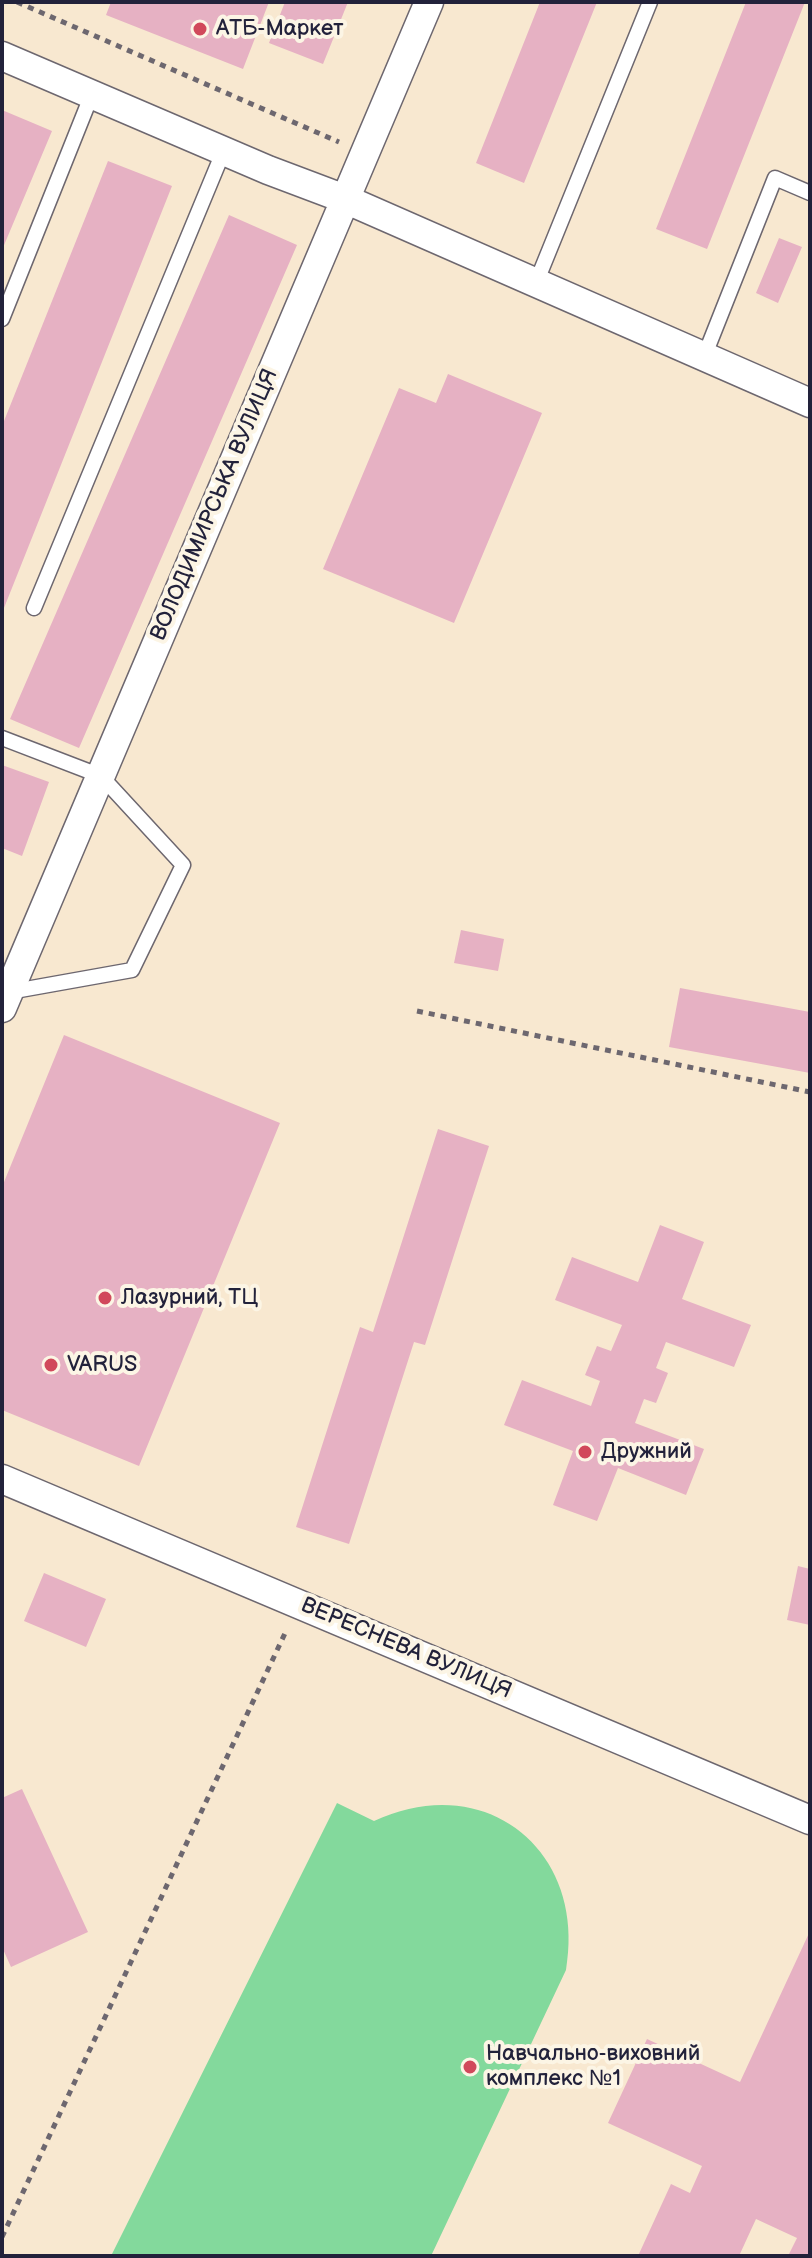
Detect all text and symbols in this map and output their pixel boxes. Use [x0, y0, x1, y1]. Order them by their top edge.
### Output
place label: АТБ-Маркет [216, 16, 343, 42]
marker: АТБ-Маркет [191, 20, 209, 38]
street label: ВОЛОДИМИРСЬКА ВУЛИЦЯ [146, 365, 284, 645]
place label: Лазурний, ТЦ [121, 1285, 258, 1311]
marker: Лазурний, ТЦ [96, 1289, 114, 1307]
place label: VARUS [67, 1352, 137, 1378]
marker: VARUS [42, 1356, 60, 1374]
place label: Дружний [601, 1439, 692, 1465]
marker: Дружний [576, 1443, 594, 1461]
street label: ВЕРЕСНЕВА ВУЛИЦЯ [297, 1593, 515, 1705]
place label: Навчально-виховний комплекс №1 [486, 2041, 700, 2092]
marker: Навчально-виховний комплекс №1 [461, 2058, 479, 2076]

